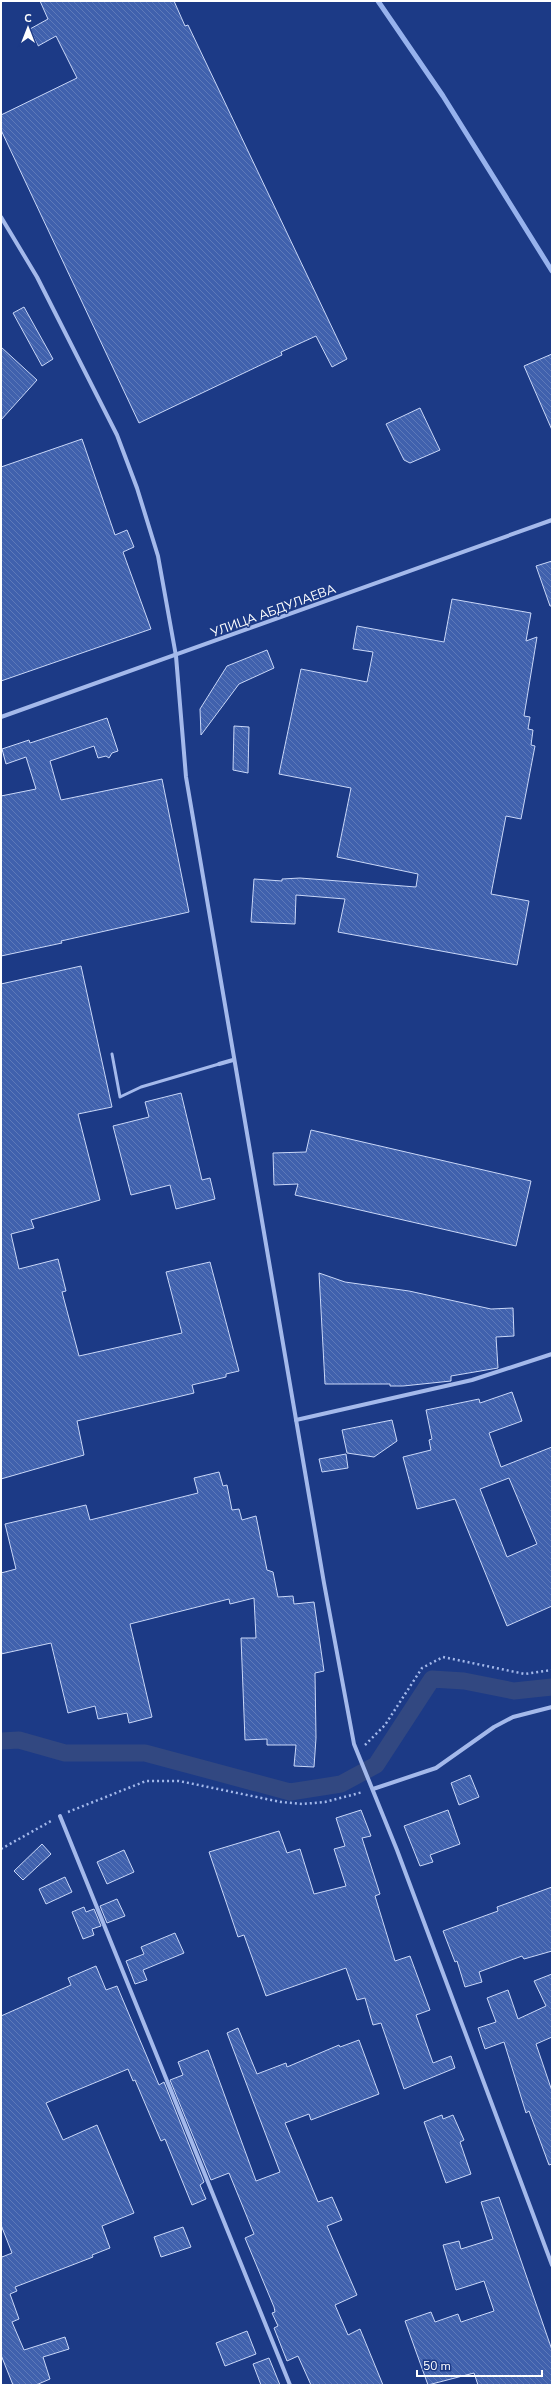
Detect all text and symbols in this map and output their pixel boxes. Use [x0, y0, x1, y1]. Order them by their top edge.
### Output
north arrow [8, 8, 48, 48]
text: С [24, 11, 32, 26]
street label: УЛИЦА АБДУЛАЕВА [207, 580, 339, 642]
scale bar [417, 2352, 542, 2378]
text: 50 m [423, 2358, 451, 2374]

